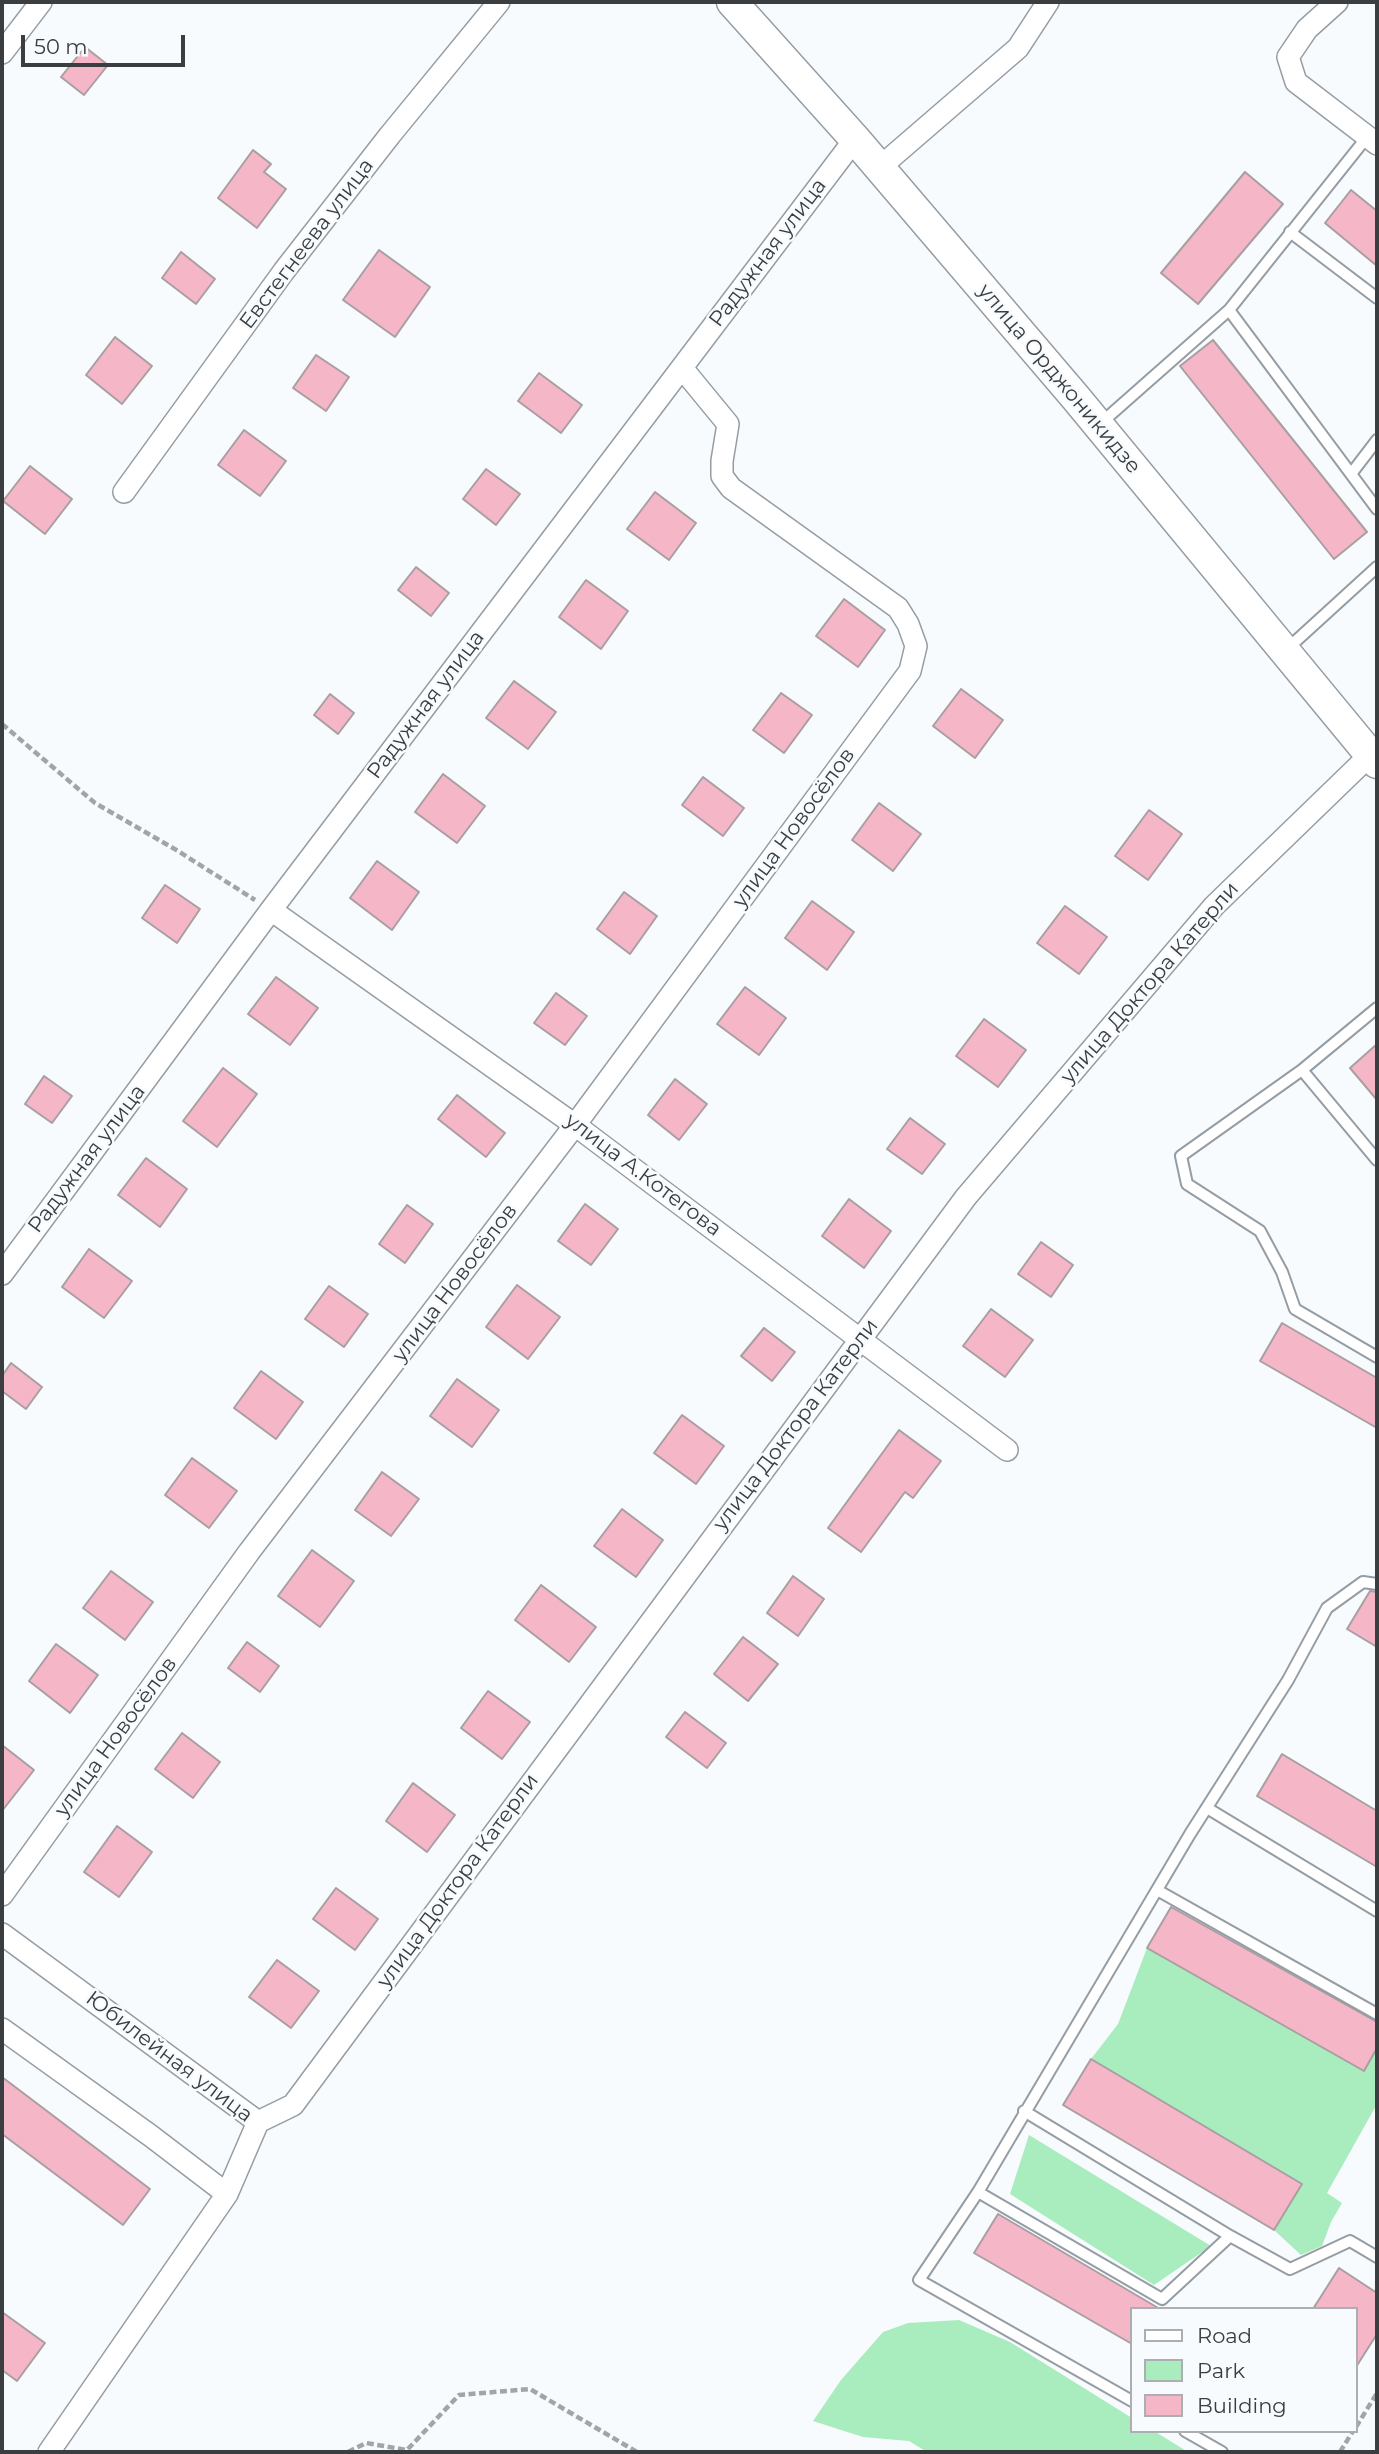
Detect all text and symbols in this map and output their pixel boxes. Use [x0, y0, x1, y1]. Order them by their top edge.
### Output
scale bar [24, 21, 189, 65]
text: 50 m [34, 34, 88, 59]
street label: Евстегнеева улица [235, 154, 379, 334]
street label: Радужная улица [704, 174, 832, 332]
street label: улица Орджоникидзе [972, 279, 1146, 479]
street label: Радужная улица [362, 626, 490, 784]
street label: улица Новосёлов [728, 743, 860, 913]
street label: улица Доктора Катерли [1056, 877, 1244, 1089]
street label: Радужная улица [23, 1080, 151, 1238]
street label: улица А.Котегова [560, 1108, 726, 1242]
street label: улица Новосёлов [387, 1199, 523, 1367]
street label: улица Доктора Катерли [708, 1314, 884, 1536]
street label: улица Новосёлов [50, 1652, 182, 1822]
street label: улица Доктора Катерли [372, 1769, 544, 1993]
street label: Юбилейная улица [81, 1986, 257, 2128]
legend [1130, 2307, 1358, 2433]
text: Road [1197, 2323, 1252, 2348]
text: Park [1197, 2358, 1245, 2383]
text: Building [1197, 2393, 1287, 2418]

